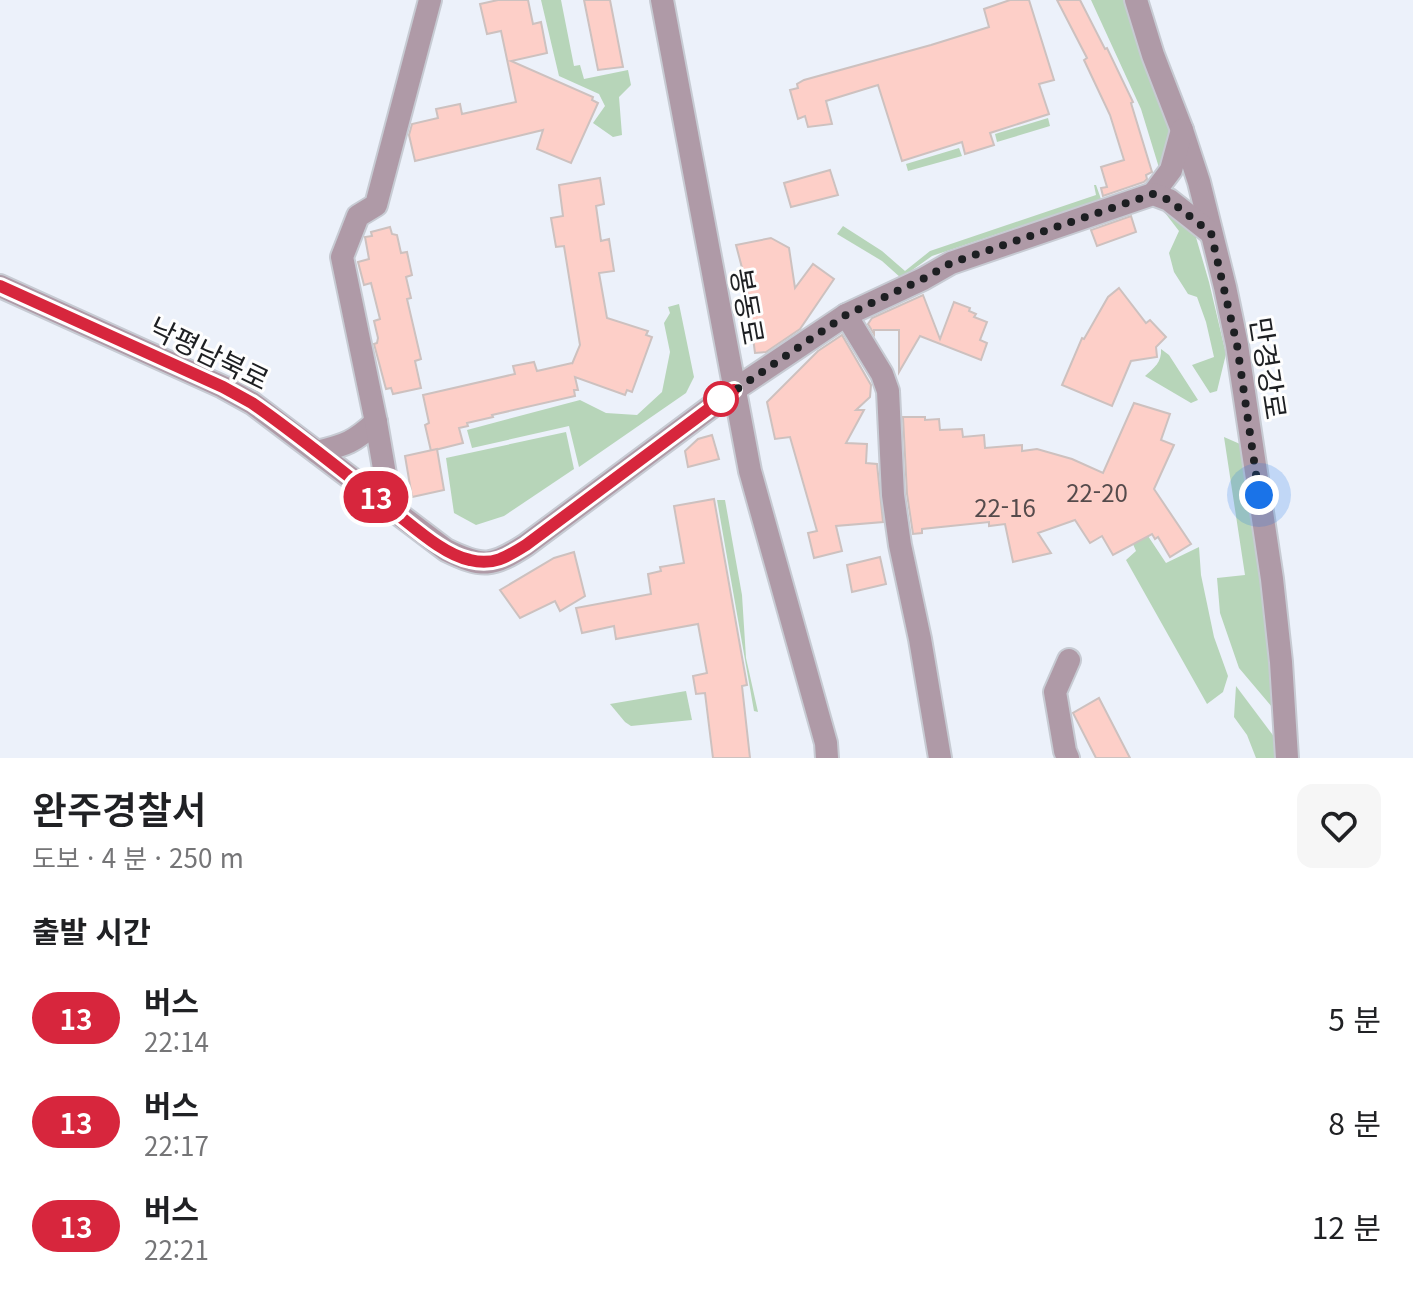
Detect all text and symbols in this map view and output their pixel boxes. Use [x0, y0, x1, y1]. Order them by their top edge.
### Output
street label: 봉동로 [723, 264, 775, 348]
street label: 낙평남북로 [143, 306, 277, 398]
street label: 만경강로 [1242, 314, 1298, 422]
unlabelled marker [704, 382, 738, 416]
line badge: 13 [340, 471, 412, 523]
house number: 22-20 [1066, 474, 1128, 509]
your location [1239, 475, 1279, 515]
text: 13 [359, 477, 393, 517]
house number: 22-16 [974, 489, 1036, 524]
text: 완주경찰서 [32, 780, 207, 835]
button: heart [1297, 784, 1381, 868]
text: 도보 · 4 분 · 250 m [32, 838, 244, 875]
text: 출발 시간 [32, 908, 151, 952]
text: 버스 [144, 978, 199, 1022]
text: 5 분 [1328, 996, 1381, 1040]
text: 13 [59, 998, 93, 1038]
text: 22:14 [144, 1022, 209, 1059]
text: 버스 [144, 1082, 199, 1126]
text: 8 분 [1328, 1100, 1381, 1144]
text: 13 [59, 1102, 93, 1142]
text: 22:17 [144, 1126, 209, 1163]
text: 버스 [144, 1186, 199, 1230]
text: 12 분 [1312, 1204, 1381, 1248]
text: 13 [59, 1206, 93, 1246]
text: 22:21 [144, 1230, 209, 1267]

